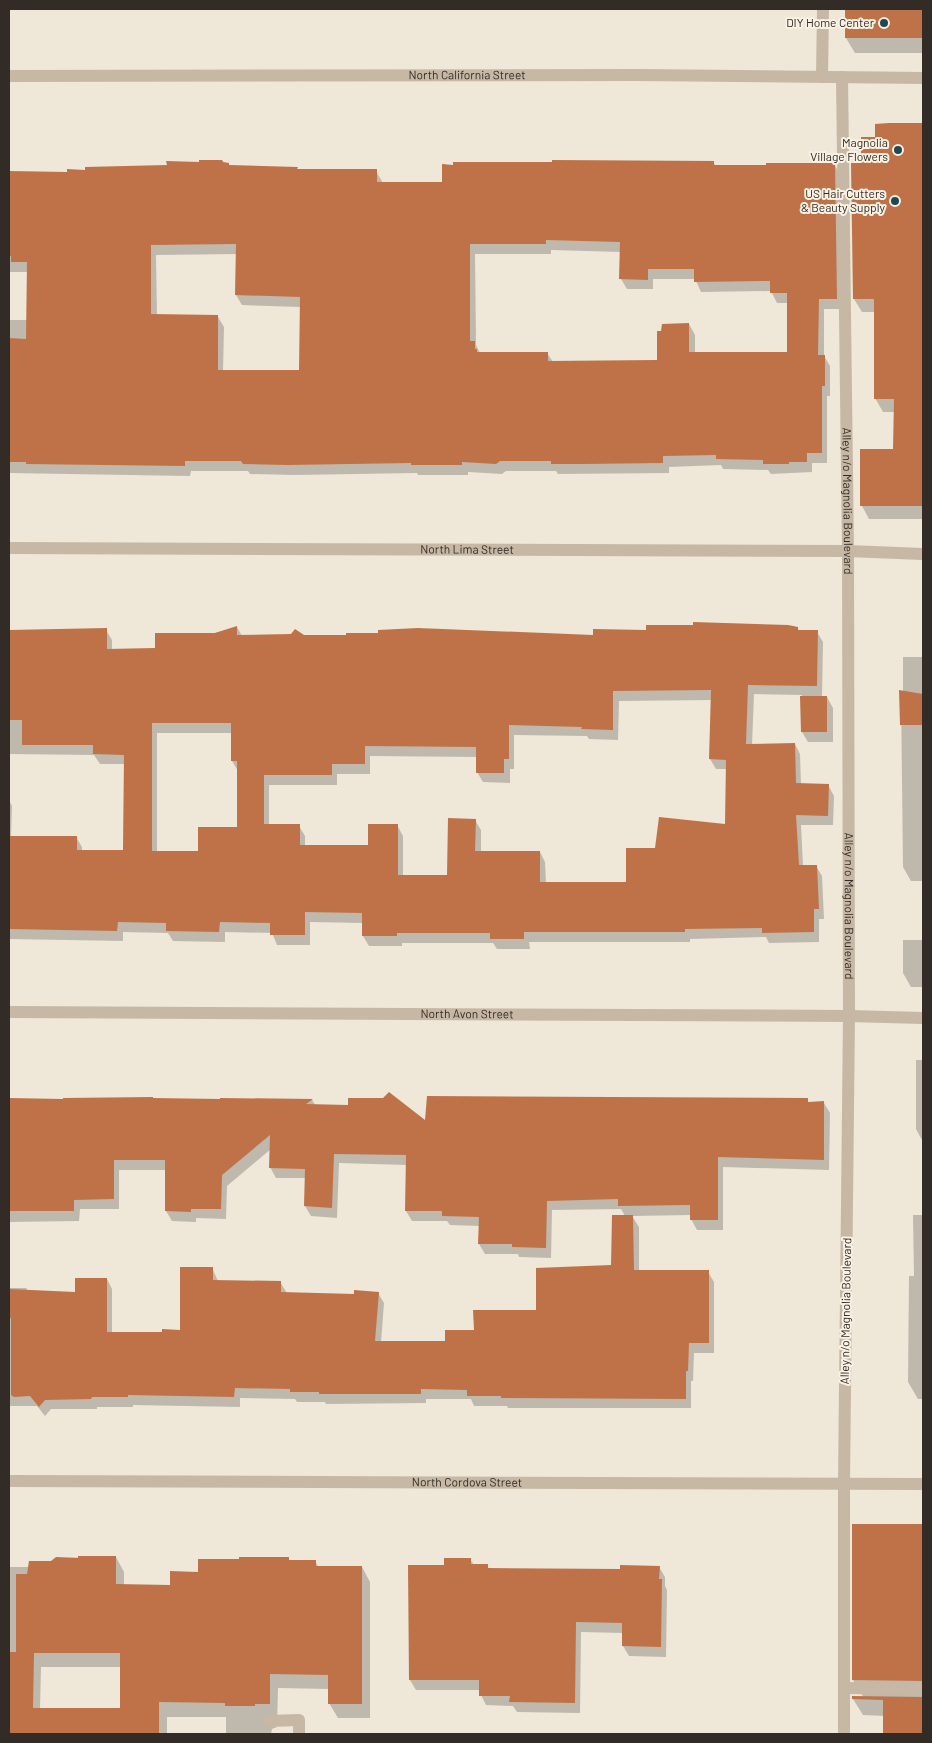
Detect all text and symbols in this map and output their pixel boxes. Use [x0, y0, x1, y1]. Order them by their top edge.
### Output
place label: DIY Home Center [786, 15, 875, 29]
marker: DIY Home Center [878, 17, 890, 29]
street label: North California Street [408, 67, 526, 81]
place label: Magnolia Village Flowers [810, 135, 888, 163]
marker: Magnolia Village Flowers [892, 144, 904, 156]
place label: US Hair Cutters & Beauty Supply [801, 186, 885, 214]
marker: US Hair Cutters & Beauty Supply [889, 195, 901, 207]
street label: Alley n/o Magnolia Boulevard [840, 427, 856, 574]
street label: North Lima Street [420, 541, 514, 556]
street label: Alley n/o Magnolia Boulevard [843, 832, 857, 979]
street label: North Avon Street [420, 1006, 514, 1020]
street label: Alley n/o Magnolia Boulevard [837, 1237, 853, 1385]
street label: North Cordova Street [412, 1474, 522, 1489]

